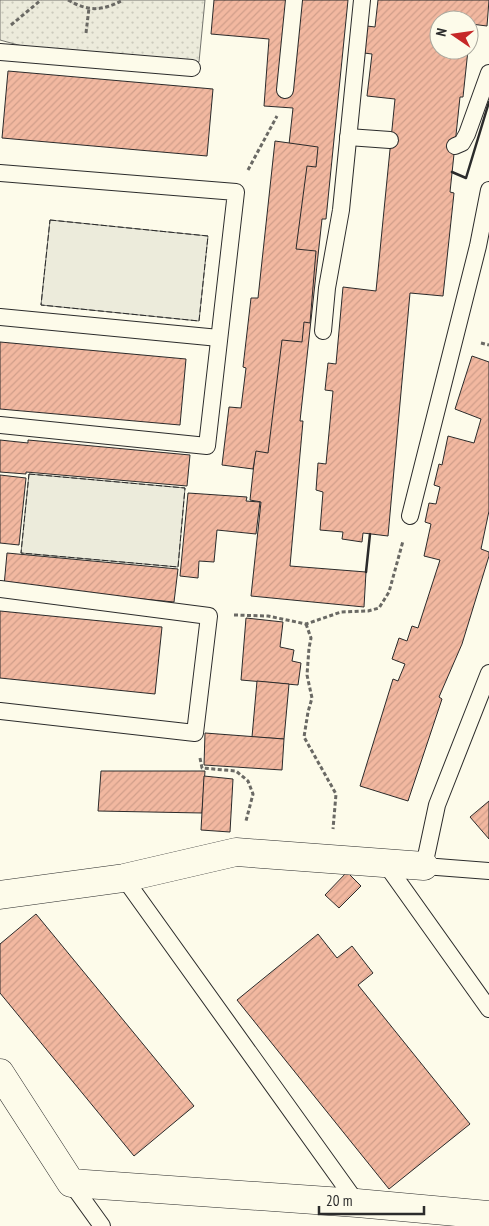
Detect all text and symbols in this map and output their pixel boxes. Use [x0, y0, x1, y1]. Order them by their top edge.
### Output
north arrow [429, 10, 479, 60]
text: N [432, 26, 451, 38]
scale bar [319, 1184, 424, 1216]
text: 20 m [326, 1191, 352, 1210]

